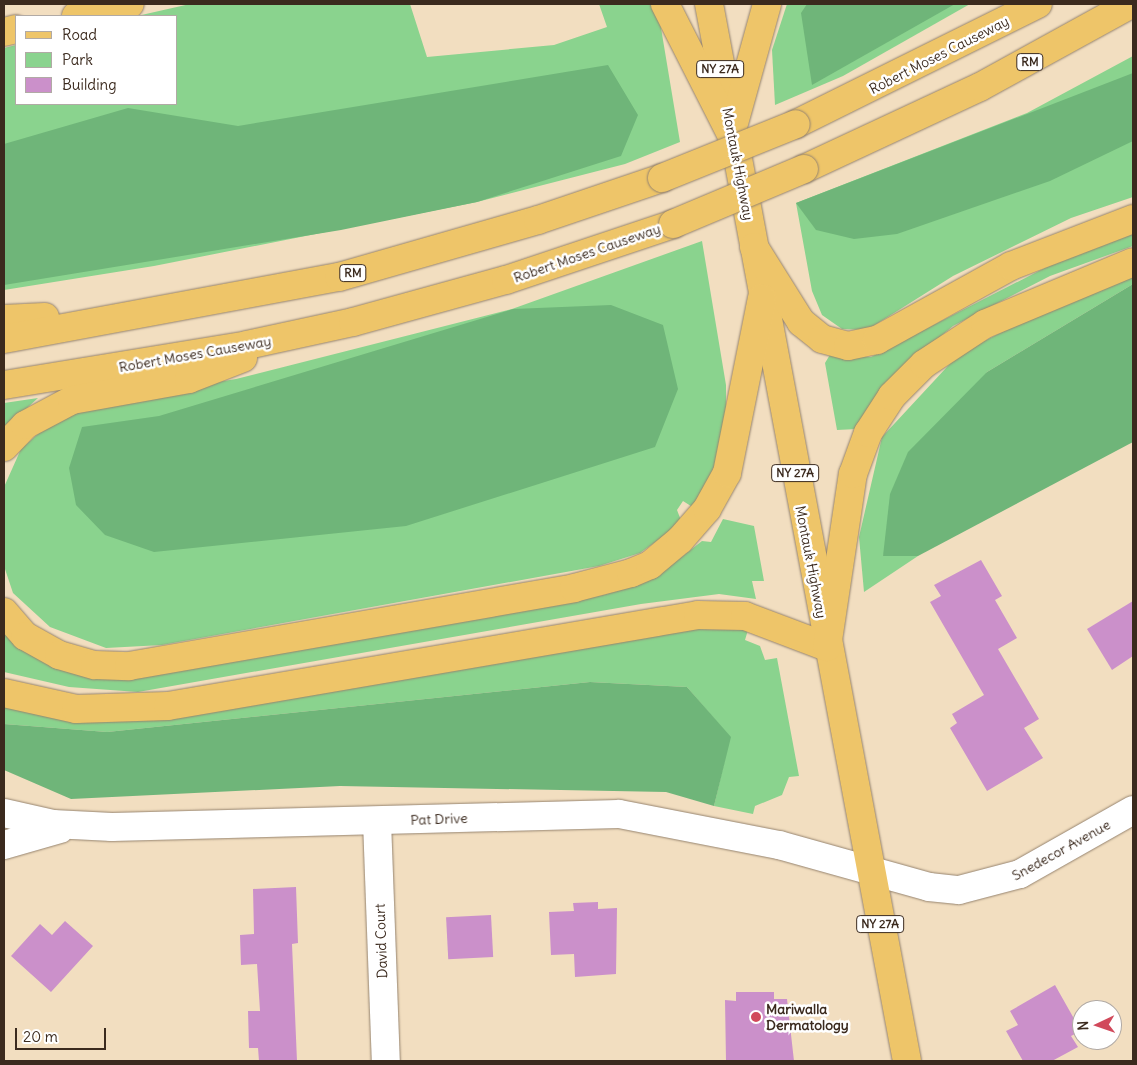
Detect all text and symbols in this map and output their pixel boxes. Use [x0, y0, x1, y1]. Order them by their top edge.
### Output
street label: Robert Moses Causeway [866, 12, 1012, 98]
legend [15, 15, 178, 105]
text: Road [62, 25, 97, 44]
text: Park [62, 50, 93, 69]
road number: RM [1016, 52, 1044, 72]
road number: NY 27A [695, 60, 745, 78]
text: Building [62, 75, 117, 94]
street label: Montauk Highway [719, 106, 757, 222]
street label: Robert Moses Causeway [511, 220, 663, 286]
road number: RM [339, 264, 367, 282]
street label: Robert Moses Causeway [118, 332, 272, 376]
road number: NY 27A [770, 463, 820, 482]
street label: Montauk Highway [792, 504, 830, 620]
street label: Pat Drive [410, 810, 468, 828]
street label: Snedecor Avenue [1009, 816, 1113, 884]
street label: David Court [371, 903, 391, 979]
road number: NY 27A [855, 914, 905, 934]
north arrow [1072, 1000, 1122, 1050]
place label: Mariwalla Dermatology [766, 1001, 849, 1034]
marker: Mariwalla Dermatology [750, 1011, 762, 1023]
scale bar [18, 1018, 109, 1050]
text: N [1074, 1020, 1092, 1031]
text: 20 m [23, 1027, 58, 1046]

